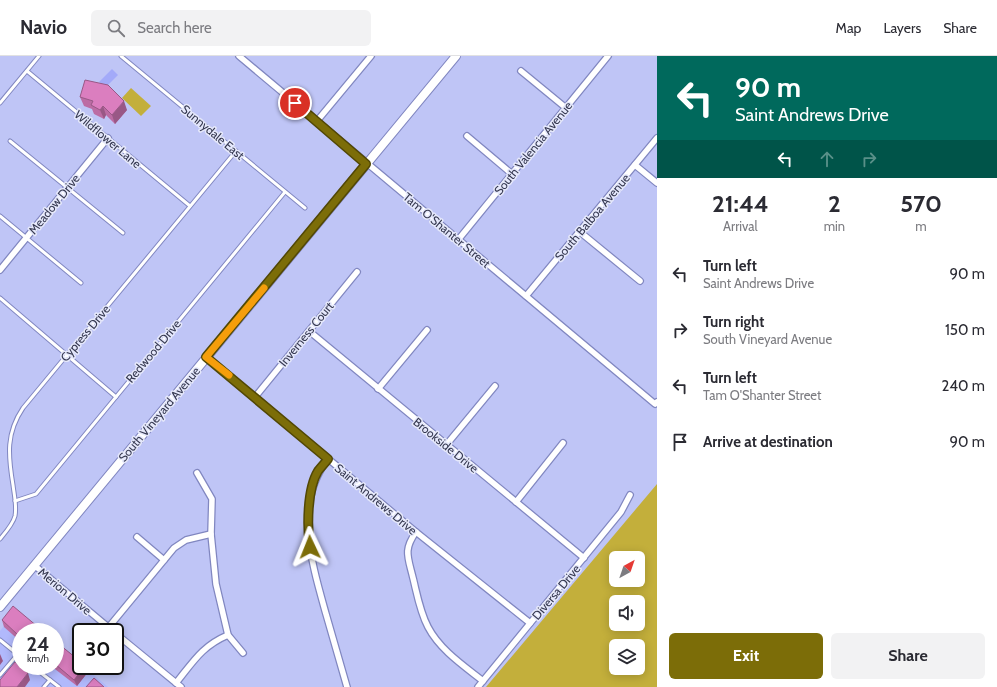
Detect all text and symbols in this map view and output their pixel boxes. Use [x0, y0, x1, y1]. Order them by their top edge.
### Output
search box [91, 10, 371, 46]
text: Navio [20, 16, 67, 39]
icon: search [105, 17, 127, 39]
text: Search here [137, 19, 212, 37]
text: Map [836, 19, 861, 37]
text: Layers [883, 19, 921, 37]
text: Share [943, 19, 977, 37]
text: 90 m [735, 70, 801, 104]
icon: left [669, 72, 721, 124]
pin [278, 86, 312, 120]
icon: arrive [284, 92, 306, 114]
street label: South Valencia Avenue [491, 98, 575, 198]
street label: Sunnydale East [178, 101, 248, 163]
text: Saint Andrews Drive [735, 104, 889, 126]
street label: Wildflower Lane [72, 107, 144, 171]
icon: left [774, 148, 796, 170]
icon: ahead [816, 148, 838, 170]
icon: right [858, 148, 880, 170]
street label: Meadow Drive [25, 171, 83, 237]
street label: South Balboa Avenue [551, 171, 633, 263]
street label: Tam O'Shanter Street [400, 189, 494, 271]
text: 21:44 [712, 189, 769, 218]
text: 2 [828, 189, 841, 218]
text: 570 [900, 189, 942, 218]
text: Arrival [723, 218, 758, 234]
text: min [824, 218, 845, 234]
text: m [915, 218, 927, 234]
text: Turn left [703, 257, 757, 275]
icon: left [669, 263, 691, 285]
text: 90 m [949, 265, 985, 283]
text: Saint Andrews Drive [703, 275, 814, 291]
street label: Inverness Court [275, 299, 337, 369]
street label: Cypress Drive [57, 302, 113, 364]
text: Turn right [703, 313, 764, 331]
street label: Redwood Drive [122, 316, 184, 386]
icon: right [669, 319, 691, 341]
text: 150 m [945, 321, 985, 339]
text: South Vineyard Avenue [703, 331, 832, 347]
street label: South Vineyard Avenue [115, 364, 203, 464]
text: Turn left [703, 369, 757, 387]
icon: left [669, 375, 691, 397]
text: 240 m [941, 377, 985, 395]
text: Tam O'Shanter Street [703, 387, 821, 403]
street label: Brookside Drive [410, 414, 482, 476]
icon: arrive [669, 431, 691, 453]
text: Arrive at destination [703, 433, 833, 451]
text: 90 m [949, 433, 985, 451]
street label: Saint Andrews Drive [332, 460, 420, 538]
position arrow [289, 526, 331, 568]
north arrow [609, 551, 645, 587]
map controls [609, 551, 645, 675]
street label: Diversa Drive [529, 561, 583, 623]
street label: Merion Drive [35, 564, 95, 618]
button: sound [609, 595, 645, 631]
speed limit sign: 30 [72, 623, 124, 675]
text: 24 [27, 632, 50, 656]
button: Exit [669, 633, 823, 679]
button: Share [831, 633, 985, 679]
button: layers [609, 639, 645, 675]
text: km/h [27, 652, 49, 665]

